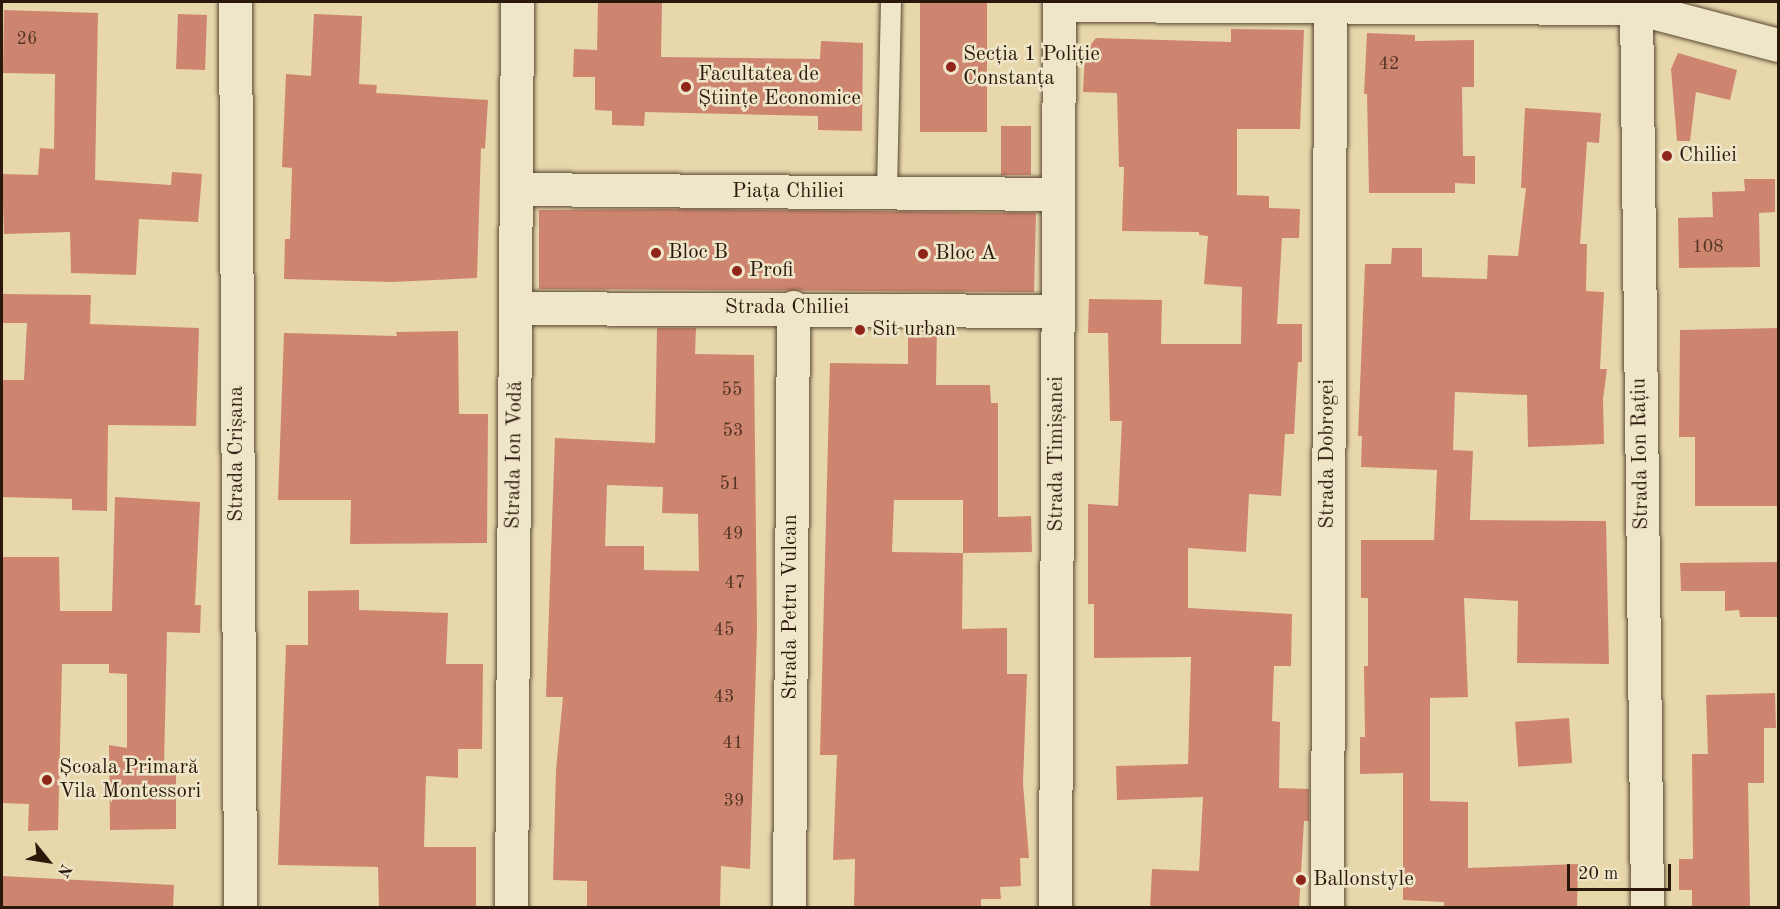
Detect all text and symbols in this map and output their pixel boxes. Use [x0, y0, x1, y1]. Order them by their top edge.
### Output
house number: 26 [17, 28, 37, 50]
place label: Secția 1 Poliție Constanța [963, 42, 1100, 92]
house number: 42 [1379, 53, 1399, 75]
marker: Secția 1 Poliție Constanța [944, 60, 958, 74]
place label: Facultatea de Științe Economice [698, 62, 861, 112]
marker: Facultatea de Științe Economice [679, 80, 693, 94]
place label: Chiliei [1679, 143, 1737, 169]
marker: Chiliei [1660, 149, 1674, 163]
street label: Piața Chiliei [732, 179, 844, 205]
house number: 108 [1692, 236, 1724, 258]
place label: Bloc B [668, 240, 728, 266]
place label: Bloc A [935, 241, 997, 267]
marker: Bloc B [649, 246, 663, 260]
marker: Bloc A [916, 247, 930, 261]
place label: Profi [749, 258, 793, 284]
marker: Profi [730, 264, 744, 278]
street label: Strada Chiliei [725, 295, 849, 321]
place label: Sit urban [872, 317, 956, 343]
marker: Sit urban [853, 323, 867, 337]
street label: Strada Timișanei [1044, 376, 1070, 532]
street label: Strada Ion Rațiu [1627, 378, 1655, 530]
house number: 55 [722, 379, 742, 401]
street label: Strada Dobrogei [1315, 379, 1341, 529]
street label: Strada Ion Vodă [501, 381, 529, 529]
street label: Strada Crișana [224, 386, 250, 522]
house number: 53 [723, 420, 743, 442]
house number: 51 [720, 473, 740, 495]
street label: Strada Petru Vulcan [778, 514, 804, 700]
house number: 49 [723, 523, 743, 545]
house number: 47 [725, 572, 745, 594]
house number: 45 [714, 619, 734, 641]
house number: 43 [714, 686, 734, 708]
house number: 41 [723, 732, 743, 754]
place label: Școala Primară Vila Montessori [59, 755, 201, 805]
marker: Școala Primară Vila Montessori [40, 773, 54, 787]
house number: 39 [724, 790, 744, 812]
north arrow [18, 831, 78, 891]
scale bar [1570, 852, 1674, 890]
text: N [54, 861, 74, 879]
text: 20 m [1578, 865, 1618, 883]
place label: Ballonstyle [1313, 867, 1414, 893]
marker: Ballonstyle [1294, 873, 1308, 887]

